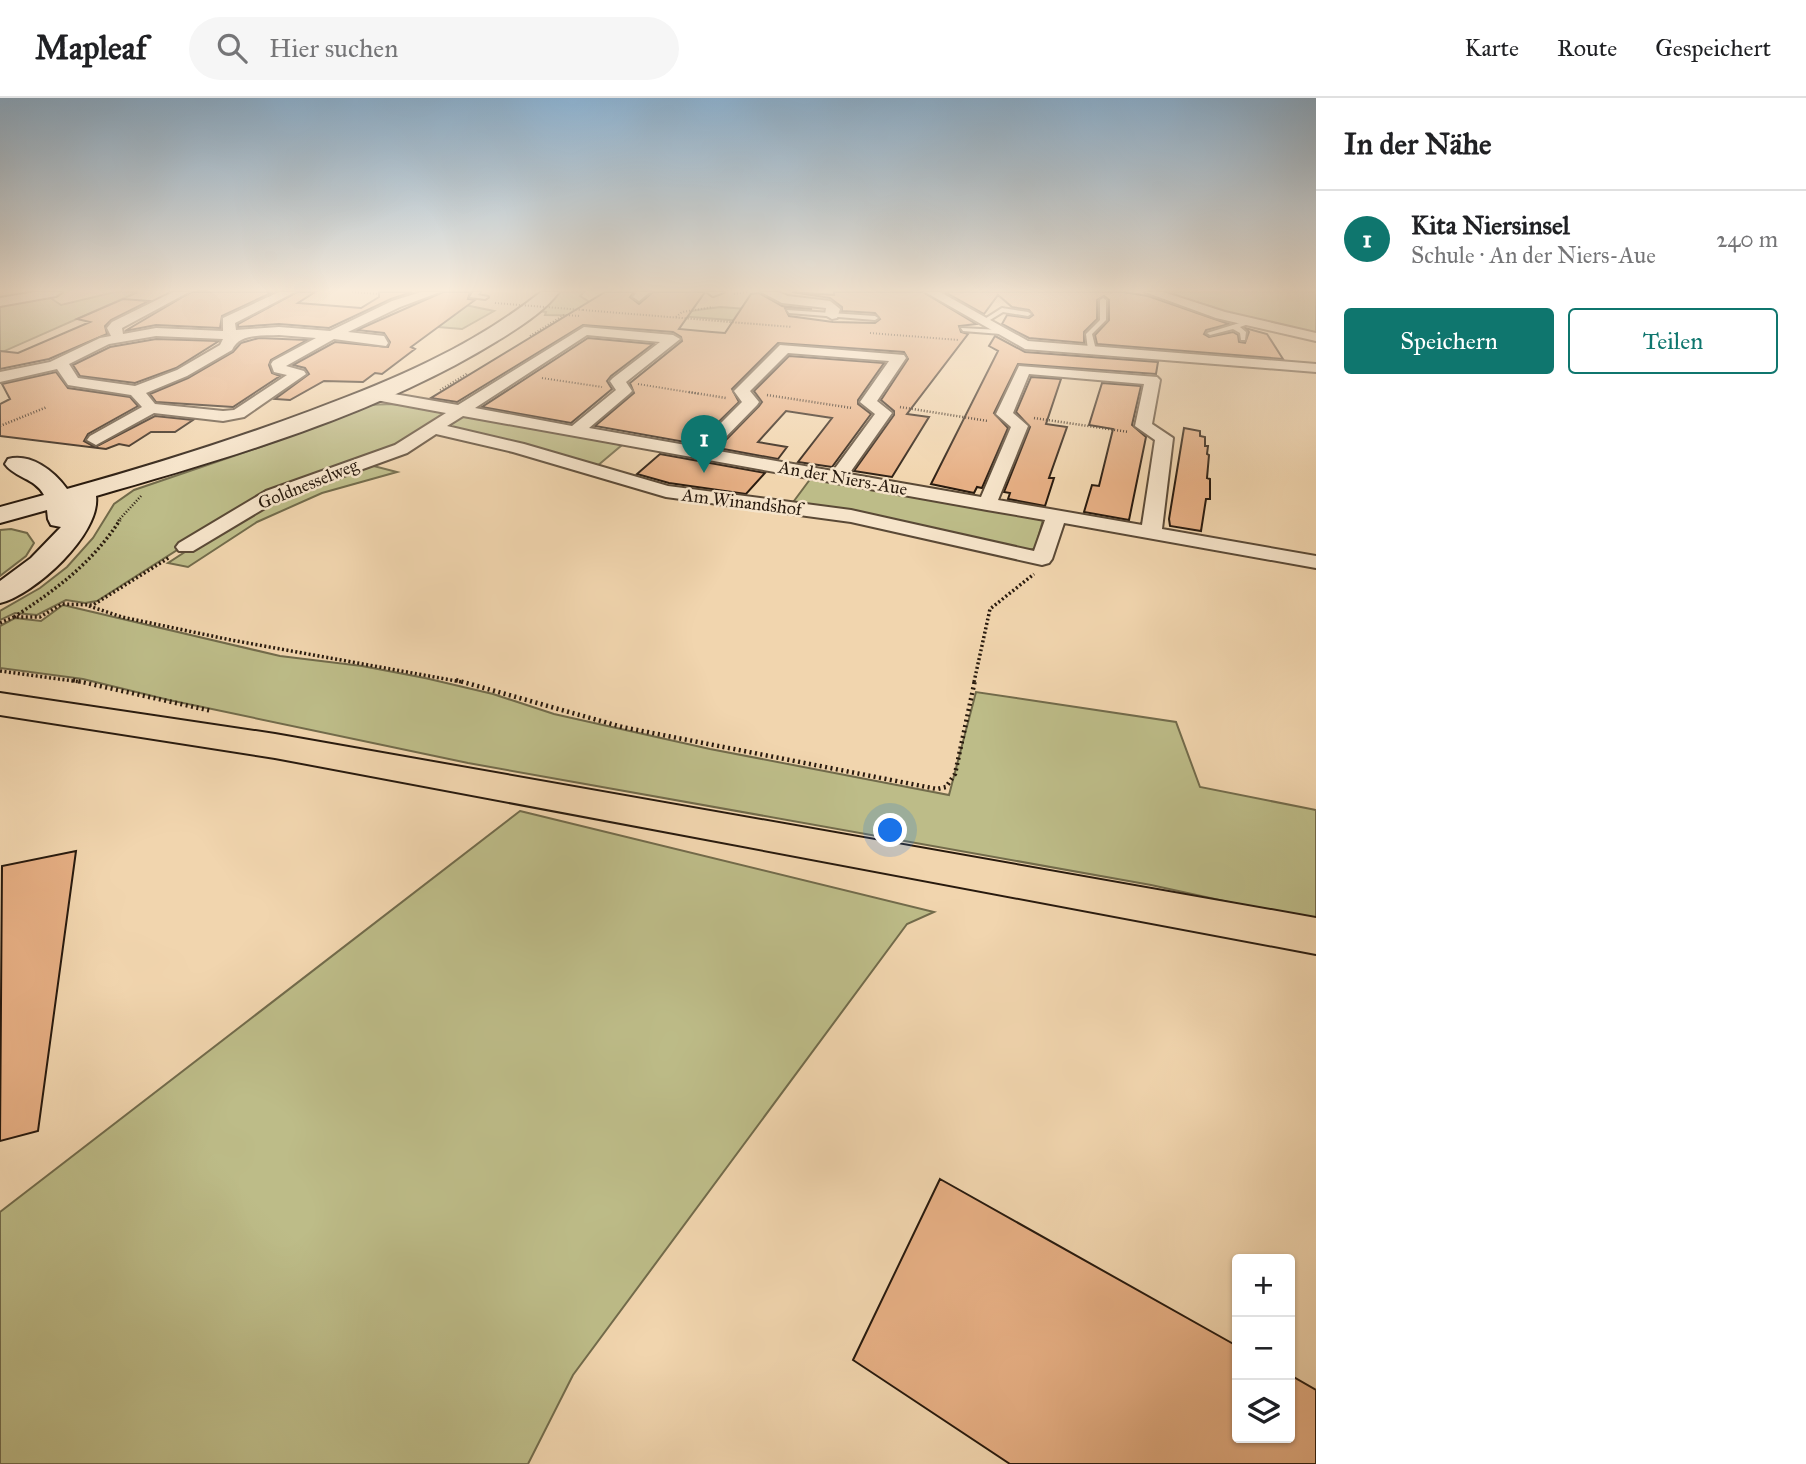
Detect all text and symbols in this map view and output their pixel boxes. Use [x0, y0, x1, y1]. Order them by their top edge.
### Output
search box [189, 17, 679, 80]
text: Mapleaf [35, 28, 147, 68]
icon: search [213, 29, 251, 67]
text: Hier suchen [269, 32, 398, 64]
text: Karte [1464, 33, 1519, 63]
text: Route [1557, 33, 1617, 63]
text: Gespeichert [1655, 33, 1771, 63]
text: In der Nähe [1344, 126, 1492, 162]
text: Kita Niersinsel [1411, 209, 1570, 241]
text: 1 [1362, 225, 1372, 253]
text: 240 m [1716, 225, 1778, 253]
text: Schule · An der Niers-Aue [1411, 241, 1656, 269]
button: Speichern [1344, 308, 1554, 374]
button: Teilen [1568, 308, 1778, 374]
pin: 1 [681, 415, 727, 473]
street label: Goldnesselweg [255, 454, 362, 515]
street label: An der Niers-Aue [776, 456, 909, 500]
street label: Am Winandshof [680, 484, 806, 521]
your location [873, 813, 907, 847]
map controls [1232, 1254, 1295, 1443]
button: + [1232, 1254, 1295, 1317]
button: − [1232, 1317, 1295, 1380]
button: layers [1232, 1380, 1295, 1443]

